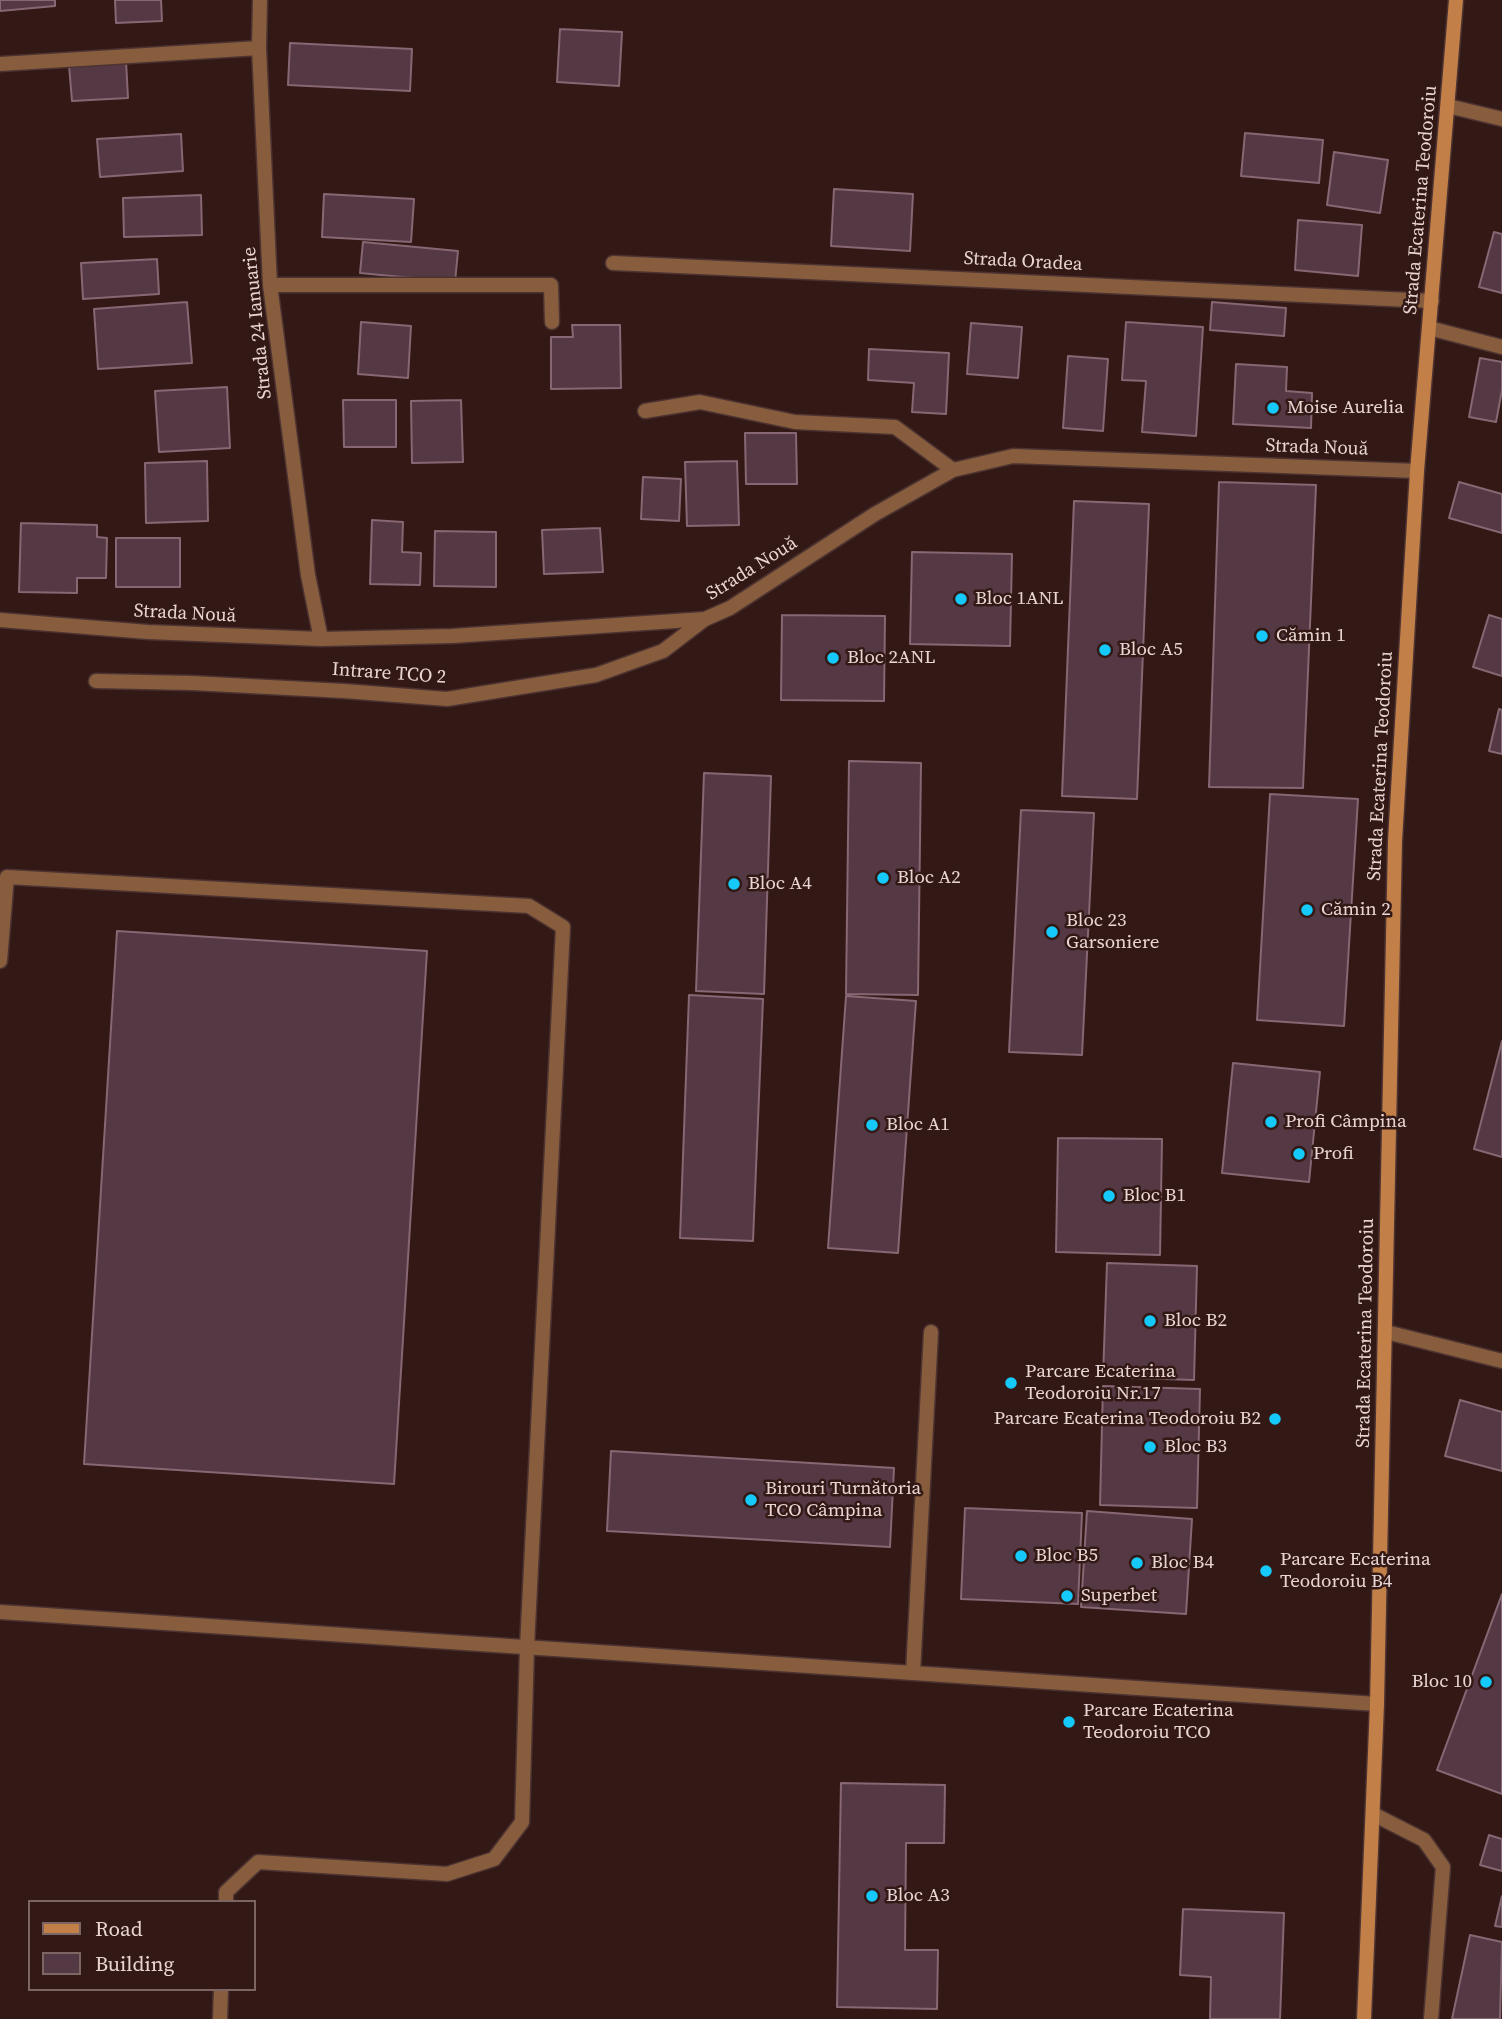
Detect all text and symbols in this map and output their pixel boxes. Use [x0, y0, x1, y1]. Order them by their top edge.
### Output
street label: Strada Ecaterina Teodoroiu [1400, 84, 1442, 316]
street label: Strada 24 Ianuarie [239, 246, 277, 400]
street label: Strada Oradea [963, 248, 1083, 276]
place label: Moise Aurelia [1287, 397, 1404, 419]
marker: Moise Aurelia [1265, 400, 1281, 416]
street label: Strada Nouă [1265, 435, 1369, 461]
street label: Strada Nouă [702, 532, 802, 606]
place label: Bloc 1ANL [975, 588, 1064, 610]
marker: Bloc 1ANL [953, 591, 969, 607]
street label: Strada Nouă [133, 600, 237, 628]
place label: Cămin 1 [1276, 625, 1346, 647]
marker: Cămin 1 [1254, 628, 1270, 644]
place label: Bloc A5 [1119, 639, 1183, 661]
marker: Bloc A5 [1097, 642, 1113, 658]
place label: Bloc 2ANL [847, 647, 936, 669]
marker: Bloc 2ANL [825, 650, 841, 666]
street label: Strada Ecaterina Teodoroiu [1364, 651, 1398, 881]
street label: Intrare TCO 2 [331, 659, 447, 689]
place label: Bloc A2 [897, 867, 961, 889]
marker: Bloc A2 [875, 870, 891, 886]
place label: Bloc A4 [748, 873, 812, 895]
marker: Bloc A4 [726, 876, 742, 892]
place label: Cămin 2 [1321, 899, 1391, 921]
marker: Cămin 2 [1299, 902, 1315, 918]
place label: Bloc 23 Garsoniere [1066, 910, 1159, 954]
marker: Bloc 23 Garsoniere [1044, 924, 1060, 940]
place label: Profi Câmpina [1285, 1111, 1407, 1133]
place label: Bloc A1 [886, 1114, 950, 1136]
marker: Profi Câmpina [1263, 1114, 1279, 1130]
marker: Bloc A1 [864, 1117, 880, 1133]
place label: Profi [1313, 1143, 1354, 1165]
marker: Profi [1291, 1146, 1307, 1162]
place label: Bloc B1 [1123, 1185, 1186, 1207]
marker: Bloc B1 [1101, 1188, 1117, 1204]
street label: Strada Ecaterina Teodoroiu [1353, 1218, 1379, 1448]
place label: Bloc B2 [1164, 1310, 1227, 1332]
marker: Bloc B2 [1142, 1313, 1158, 1329]
place label: Parcare Ecaterina Teodoroiu Nr.17 [1025, 1361, 1176, 1405]
marker: Parcare Ecaterina Teodoroiu Nr.17 [1003, 1375, 1019, 1391]
place label: Parcare Ecaterina Teodoroiu B2 [994, 1408, 1261, 1430]
marker: Parcare Ecaterina Teodoroiu B2 [1267, 1411, 1283, 1427]
place label: Bloc B3 [1164, 1436, 1227, 1458]
marker: Bloc B3 [1142, 1439, 1158, 1455]
place label: Birouri Turnătoria TCO Câmpina [765, 1478, 921, 1522]
marker: Birouri Turnătoria TCO Câmpina [743, 1492, 759, 1508]
place label: Bloc B5 [1035, 1545, 1098, 1567]
marker: Bloc B5 [1013, 1548, 1029, 1564]
place label: Parcare Ecaterina Teodoroiu B4 [1280, 1549, 1431, 1593]
place label: Bloc B4 [1151, 1552, 1214, 1574]
marker: Bloc B4 [1129, 1555, 1145, 1571]
marker: Parcare Ecaterina Teodoroiu B4 [1258, 1563, 1274, 1579]
place label: Superbet [1081, 1585, 1157, 1607]
marker: Superbet [1059, 1588, 1075, 1604]
place label: Bloc 10 [1411, 1671, 1472, 1693]
marker: Bloc 10 [1478, 1674, 1494, 1690]
place label: Parcare Ecaterina Teodoroiu TCO [1083, 1700, 1234, 1744]
marker: Parcare Ecaterina Teodoroiu TCO [1061, 1714, 1077, 1730]
place label: Bloc A3 [886, 1885, 950, 1907]
marker: Bloc A3 [864, 1888, 880, 1904]
legend [28, 1900, 256, 1991]
text: Road [95, 1914, 143, 1943]
text: Building [95, 1949, 174, 1978]

